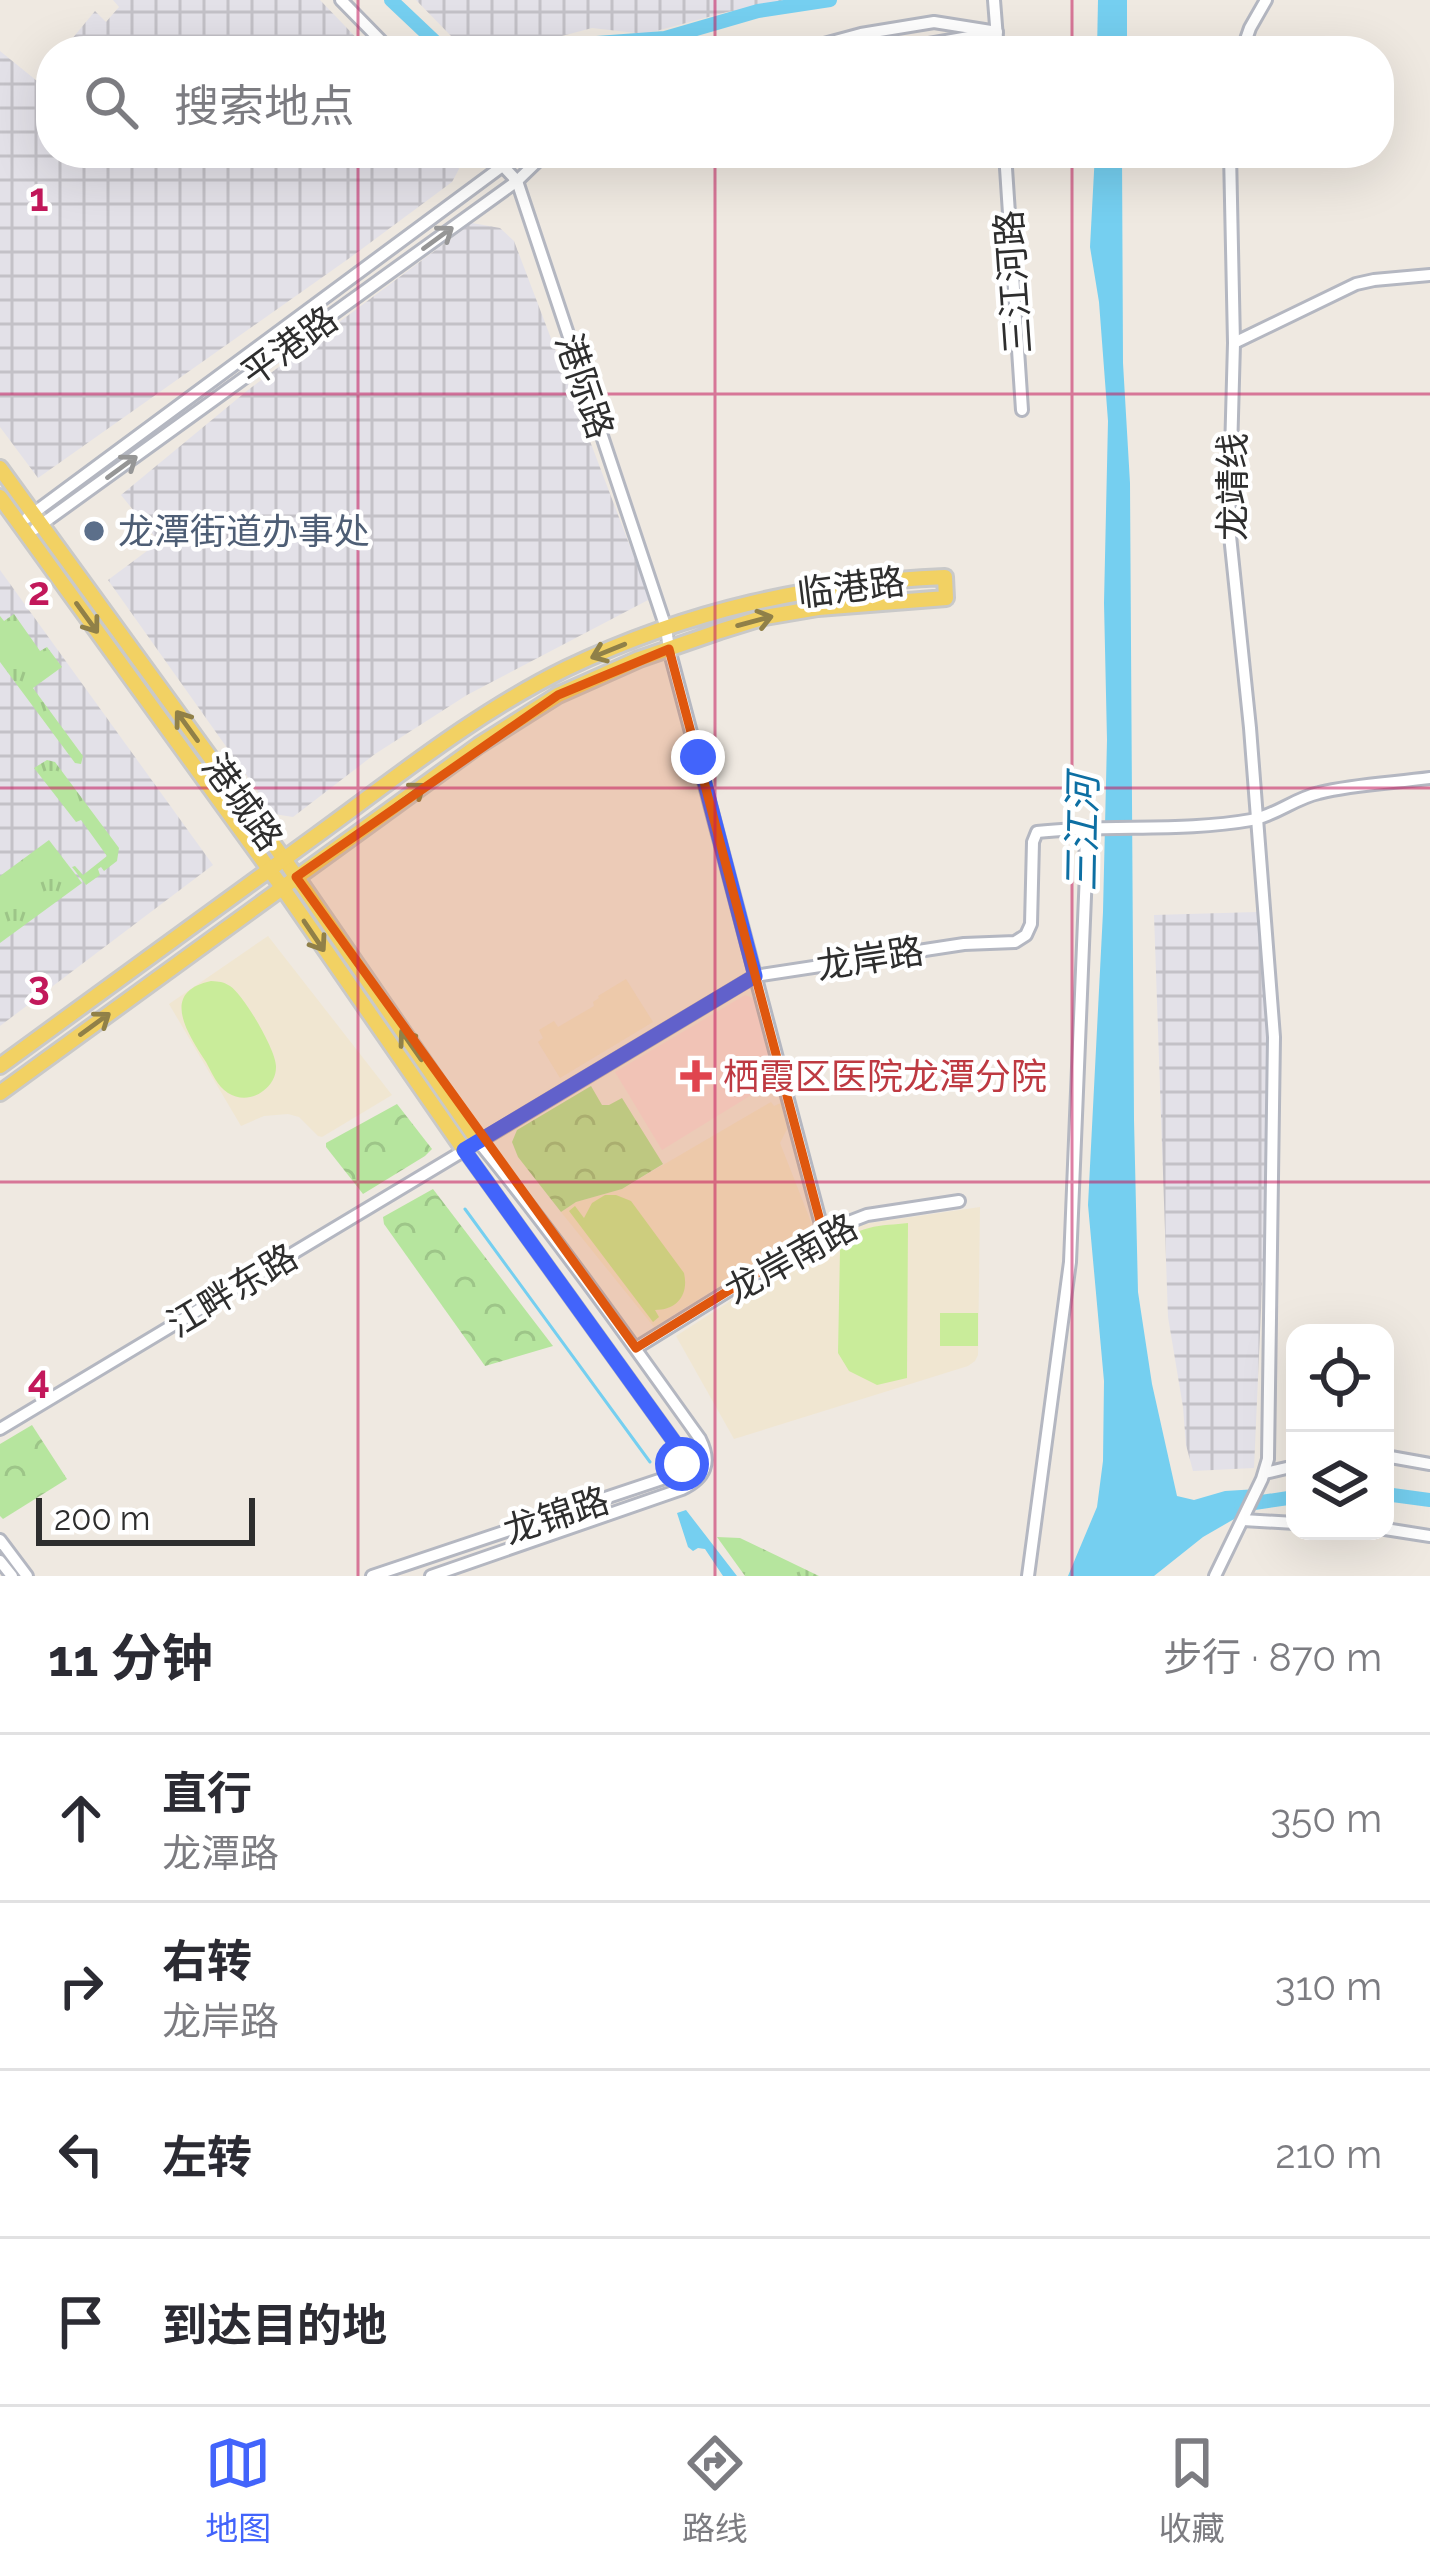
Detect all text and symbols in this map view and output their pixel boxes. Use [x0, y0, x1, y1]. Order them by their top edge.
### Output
search box [36, 36, 1394, 168]
icon: search [78, 69, 144, 135]
text: 搜索地点 [174, 80, 354, 133]
text: 1 [29, 174, 49, 220]
street label: 三江河路 [987, 209, 1039, 355]
one-way arrow [421, 226, 454, 251]
street label: 平港路 [233, 297, 345, 395]
street label: 港际路 [548, 328, 622, 444]
street label: 龙靖线 [1211, 433, 1253, 541]
one-way arrow [105, 454, 138, 480]
place label: 龙潭街道办事处 [118, 510, 370, 552]
marker: 龙潭街道办事处 [81, 518, 107, 544]
street label: 临港路 [795, 560, 907, 614]
text: 2 [28, 568, 50, 614]
one-way arrow [74, 601, 100, 634]
one-way arrow [736, 608, 774, 630]
one-way arrow [591, 642, 628, 664]
one-way arrow [175, 710, 201, 743]
route end [671, 730, 725, 784]
street label: 港城路 [194, 746, 292, 858]
water label: 三江河 [1058, 767, 1106, 892]
one-way arrow [393, 783, 426, 808]
one-way arrow [301, 918, 326, 952]
street label: 龙岸路 [813, 929, 927, 987]
text: 3 [28, 962, 50, 1008]
one-way arrow [78, 1012, 111, 1038]
one-way arrow [399, 1029, 424, 1062]
place label: 栖霞区医院龙潭分院 [723, 1055, 1047, 1097]
marker: 栖霞区医院龙潭分院 [680, 1060, 712, 1092]
street label: 龙岸南路 [718, 1205, 864, 1311]
street label: 江畔东路 [159, 1235, 305, 1345]
map controls [1286, 1324, 1394, 1540]
button: locate [1286, 1324, 1394, 1432]
text: 4 [28, 1356, 50, 1402]
button: layers [1286, 1432, 1394, 1540]
route start [655, 1437, 709, 1491]
street label: 龙锦路 [498, 1478, 614, 1552]
scale bar [36, 1492, 255, 1545]
text: 200 m [54, 1499, 150, 1538]
text: 11 分钟 [48, 1628, 213, 1688]
text: 步行 · 870 m [1163, 1634, 1382, 1680]
text: 直行 [162, 1767, 252, 1820]
icon: ahead [48, 1785, 114, 1851]
text: 350 m [1270, 1795, 1382, 1841]
text: 龙潭路 [162, 1830, 279, 1876]
text: 右转 [162, 1935, 252, 1988]
icon: right [48, 1953, 114, 2019]
text: 310 m [1275, 1963, 1382, 2009]
text: 龙岸路 [162, 1998, 279, 2044]
icon: left [48, 2121, 114, 2187]
text: 左转 [162, 2131, 252, 2184]
text: 210 m [1275, 2131, 1382, 2177]
icon: arrive [48, 2289, 114, 2355]
text: 到达目的地 [162, 2299, 387, 2352]
tab: 地图 [205, 2430, 271, 2550]
tab: 路线 [682, 2430, 748, 2550]
tab: 收藏 [1159, 2430, 1225, 2550]

